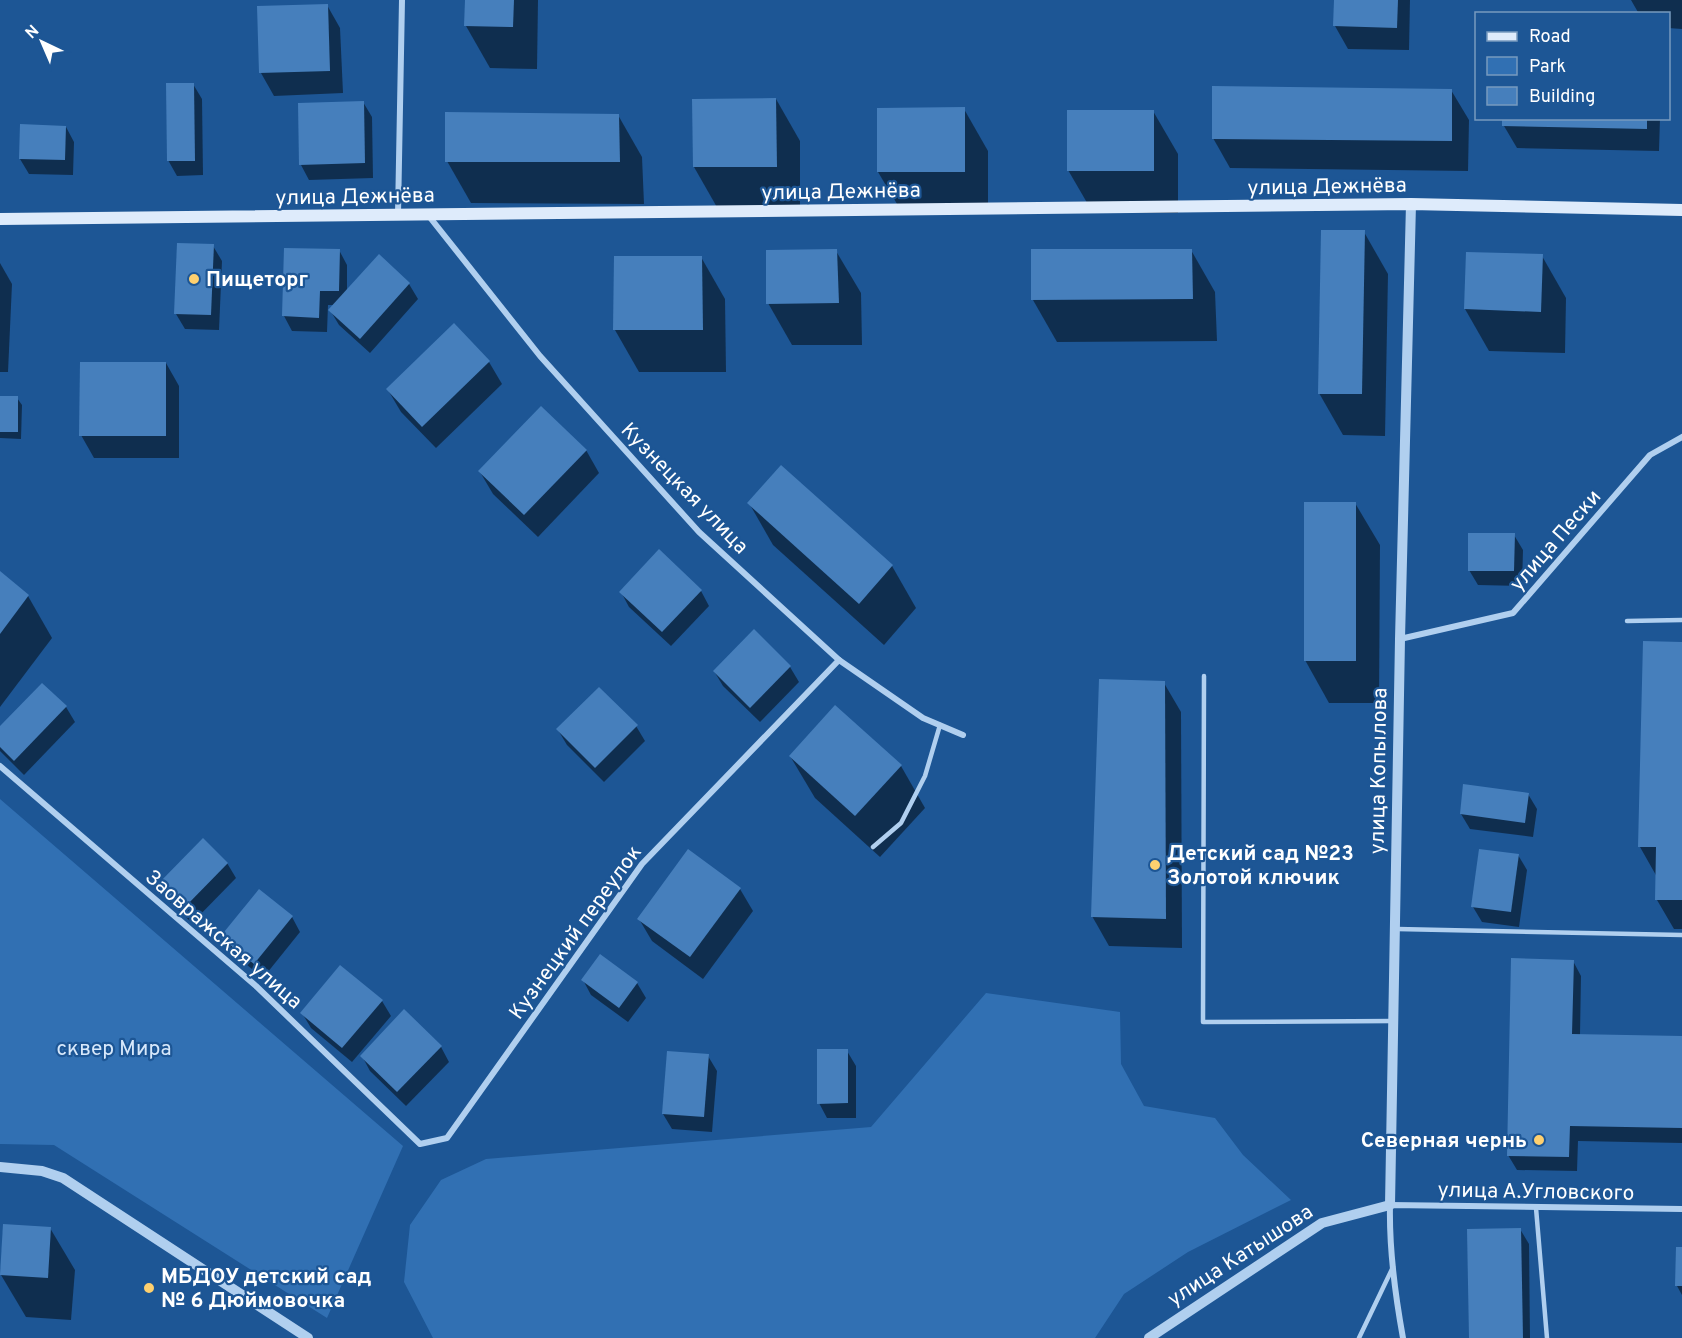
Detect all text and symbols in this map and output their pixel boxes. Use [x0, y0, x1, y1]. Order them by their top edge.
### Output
north arrow [12, 12, 72, 72]
legend [1475, 12, 1670, 120]
text: N [22, 21, 44, 44]
text: Road [1529, 26, 1571, 49]
text: Park [1529, 56, 1566, 79]
text: Building [1529, 86, 1595, 109]
street label: улица Дежнёва [1247, 173, 1407, 202]
street label: улица Дежнёва [761, 178, 921, 207]
street label: улица Дежнёва [275, 183, 435, 212]
place label: Пищеторг [206, 267, 308, 294]
marker: Пищеторг [187, 272, 201, 286]
street label: Кузнецкая улица [614, 418, 754, 561]
street label: улица Пески [1504, 484, 1608, 598]
street label: улица Копылова [1365, 687, 1394, 855]
street label: Кузнецкий переулок [504, 840, 649, 1025]
place label: Детский сад №23 Золотой ключик [1167, 841, 1354, 892]
marker: Детский сад №23 Золотой ключик [1148, 858, 1162, 872]
street label: Заовражская улица [139, 864, 307, 1016]
park label: сквер Мира [57, 1036, 171, 1063]
place label: Северная чернь [1361, 1128, 1527, 1155]
marker: Северная чернь [1532, 1133, 1546, 1147]
street label: улица А.Угловского [1437, 1177, 1635, 1208]
street label: улица Катышова [1163, 1199, 1319, 1313]
place label: МБДОУ детский сад № 6 Дюймовочка [161, 1264, 371, 1315]
marker: МБДОУ детский сад № 6 Дюймовочка [142, 1281, 156, 1295]

